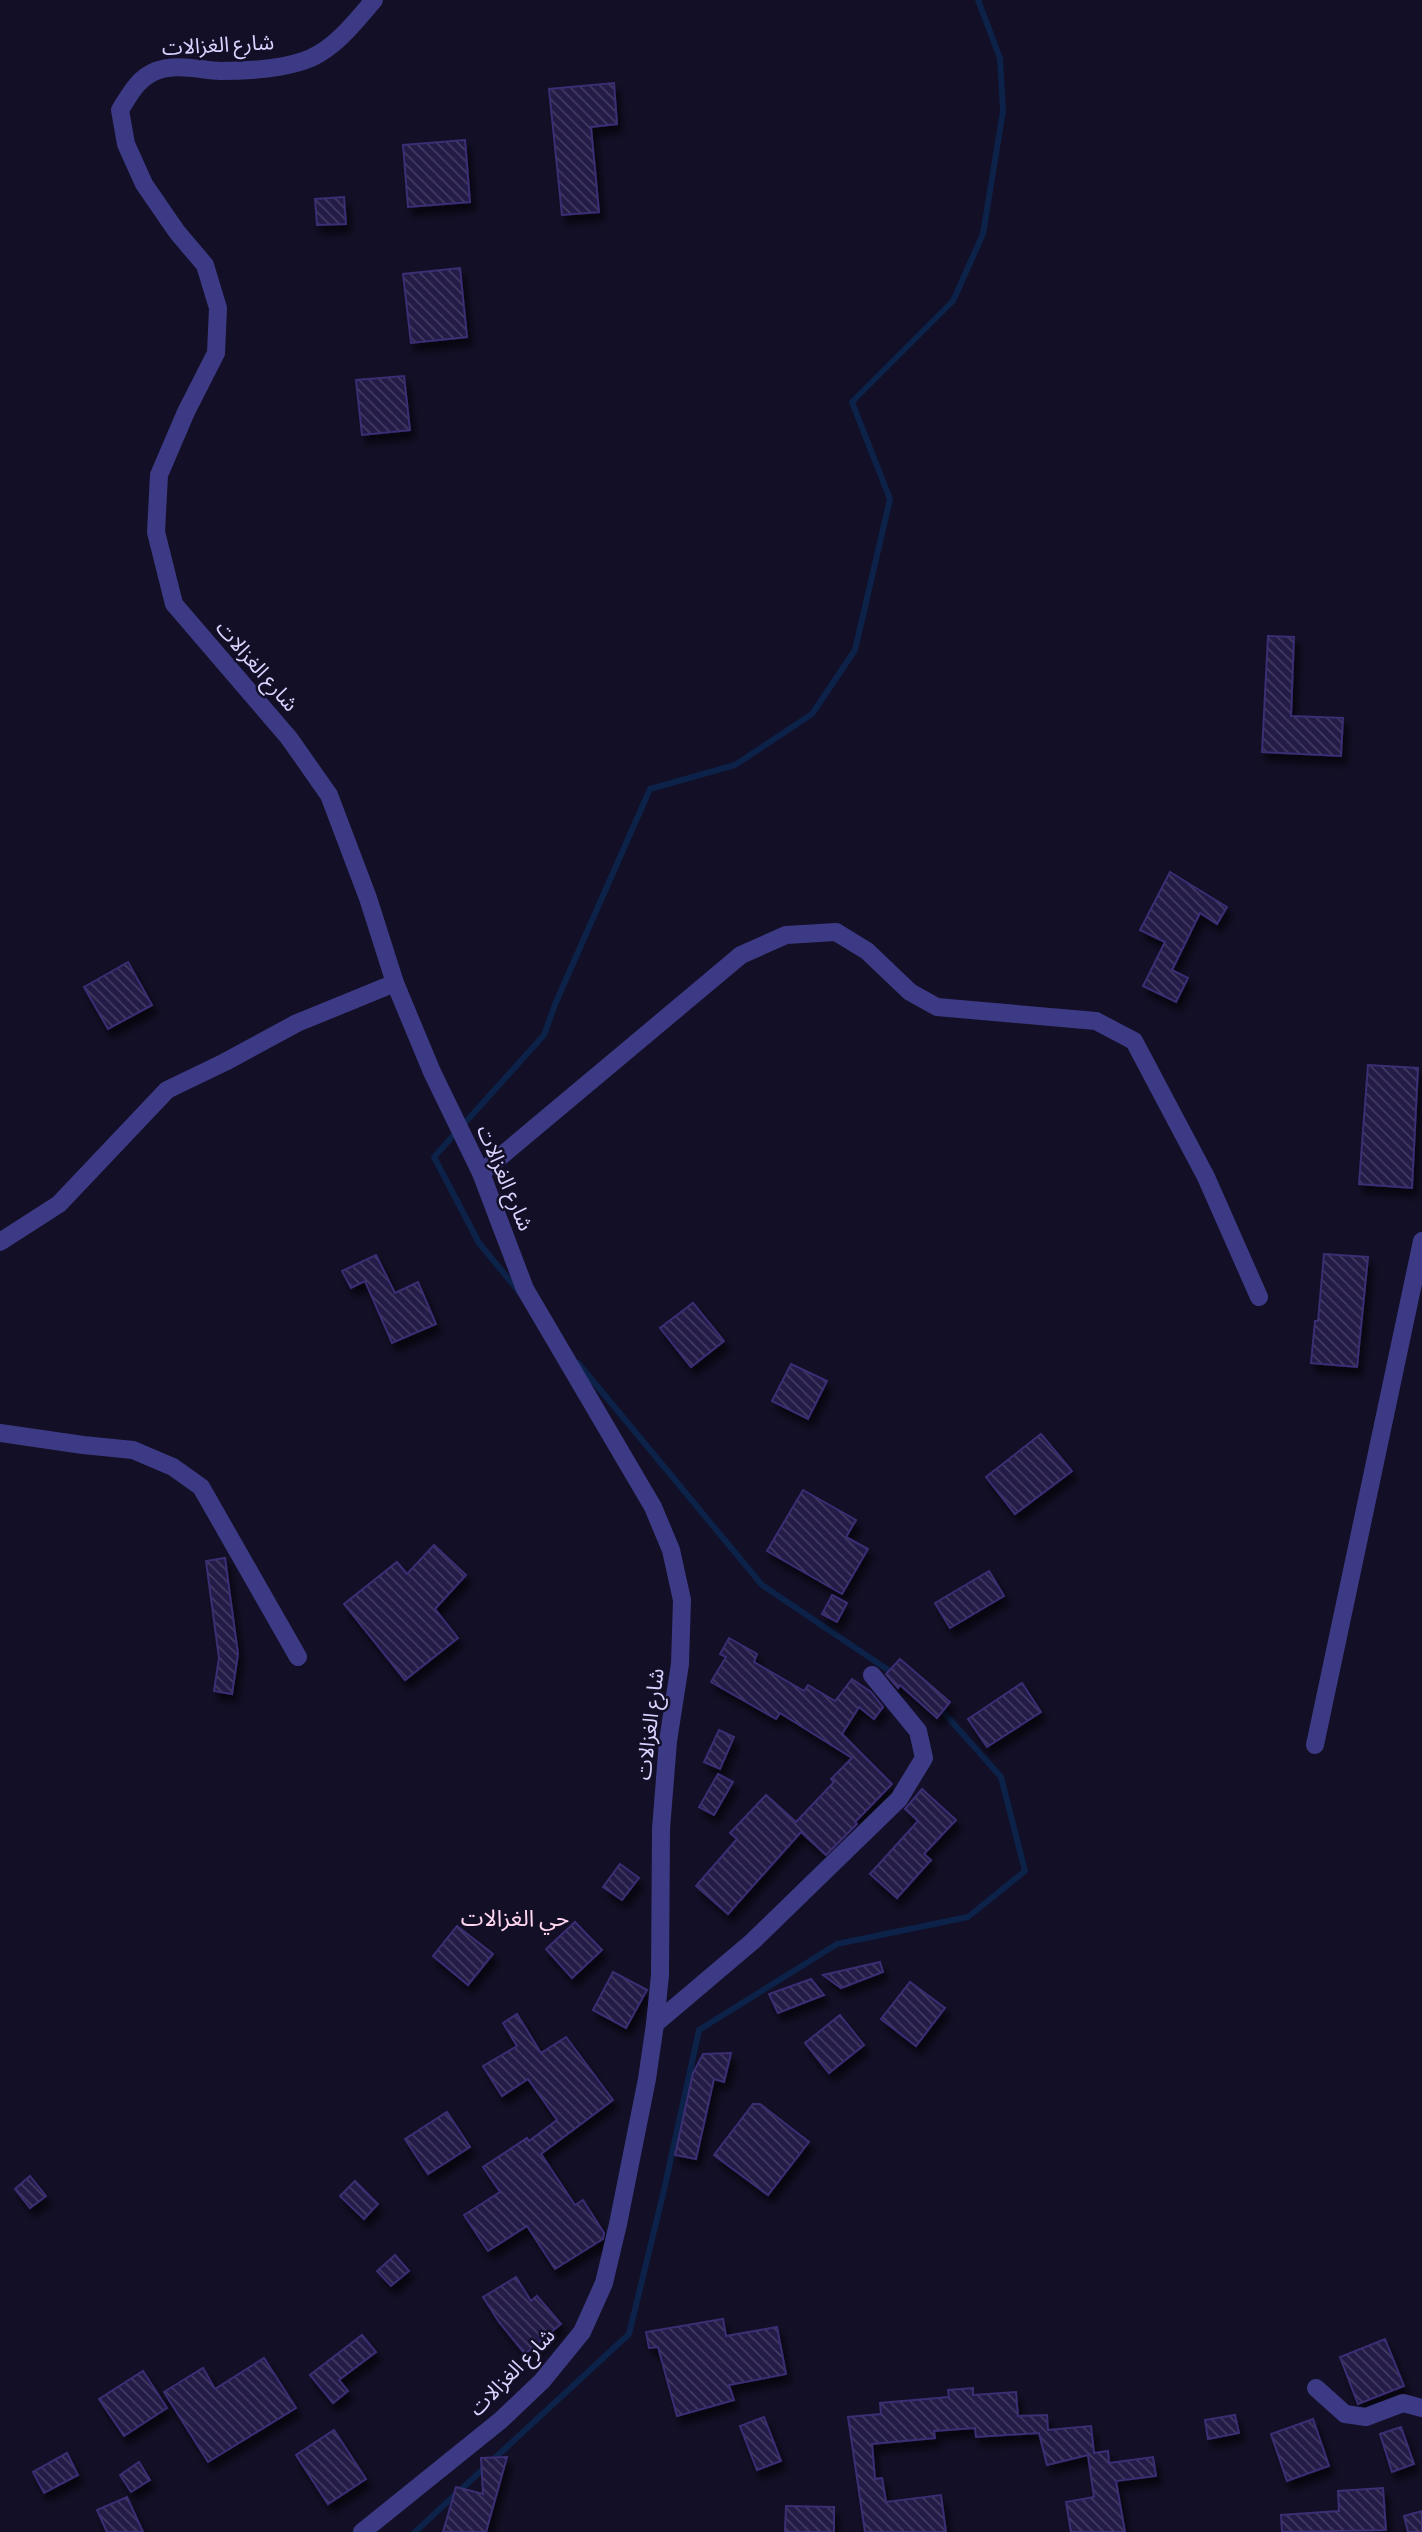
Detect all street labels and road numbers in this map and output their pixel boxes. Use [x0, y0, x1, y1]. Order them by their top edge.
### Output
street label: شارع الغزالات [161, 27, 275, 63]
street label: شارع الغزالات [209, 614, 305, 718]
street label: شارع الغزالات [469, 1120, 541, 1236]
street label: شارع الغزالات [628, 1666, 672, 1782]
street label: شارع الغزالات [462, 2321, 562, 2423]

